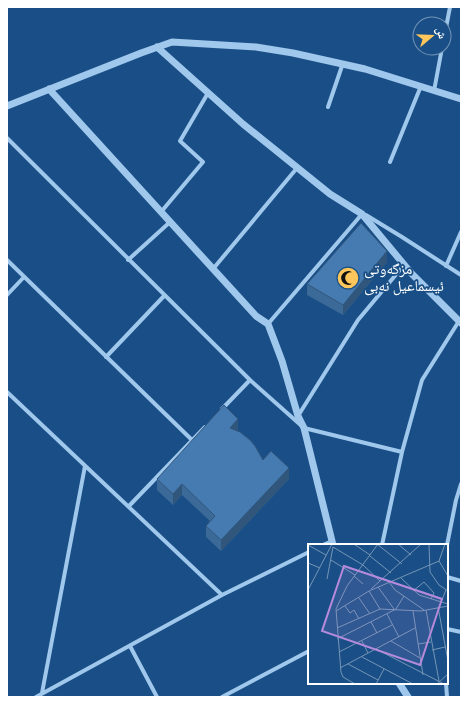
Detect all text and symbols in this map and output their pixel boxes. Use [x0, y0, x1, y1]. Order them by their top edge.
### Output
north arrow [412, 16, 452, 56]
text: ش [432, 25, 449, 41]
place label: مزگەوتی ئیسماعیل نەبی [364, 260, 444, 296]
mosque icon: مزگەوتی ئیسماعیل نەبی [335, 265, 361, 291]
inset map [308, 544, 448, 684]

